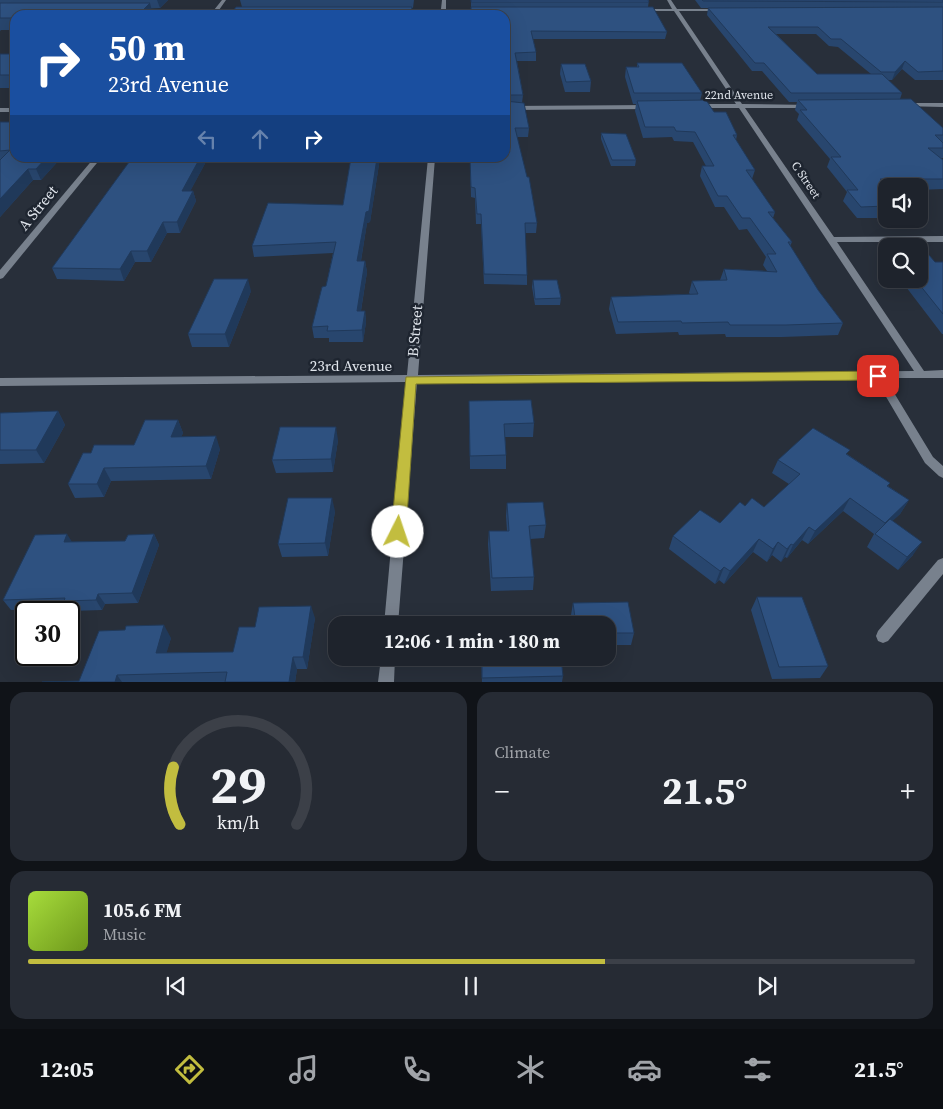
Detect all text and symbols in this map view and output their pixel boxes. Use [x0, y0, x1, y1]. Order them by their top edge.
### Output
text: 50 m [108, 24, 185, 72]
icon: right [25, 30, 90, 95]
text: 23rd Avenue [108, 69, 229, 99]
street label: 22nd Avenue [705, 87, 773, 103]
icon: left [193, 125, 221, 153]
icon: ahead [246, 125, 274, 153]
icon: right [299, 125, 327, 153]
street label: C Street [788, 158, 824, 202]
map controls [878, 178, 928, 288]
button: sound [878, 178, 928, 228]
street label: A Street [13, 181, 62, 235]
button: search [878, 238, 928, 288]
street label: B Street [402, 304, 427, 358]
street label: 23rd Avenue [310, 355, 393, 376]
pin [857, 355, 899, 397]
icon: arrive [864, 362, 892, 390]
position arrow [371, 505, 423, 557]
speed limit sign: 30 [15, 601, 80, 666]
text: 12:06 · 1 min · 180 m [384, 628, 560, 654]
text: Climate [495, 741, 550, 763]
text: 29 [210, 749, 266, 820]
text: 21.5° [662, 765, 748, 817]
text: − [495, 772, 509, 810]
text: + [900, 772, 915, 810]
text: km/h [217, 810, 260, 835]
text: 105.6 FM [103, 897, 182, 923]
text: Music [103, 923, 146, 945]
icon: previous [162, 972, 190, 1000]
icon: pause [457, 972, 485, 1000]
icon: next [753, 972, 781, 1000]
icon: directions [172, 1052, 207, 1087]
icon: music [286, 1052, 321, 1087]
icon: phone [399, 1052, 434, 1087]
icon: climate [513, 1052, 548, 1087]
icon: car [627, 1052, 662, 1087]
icon: filters [740, 1052, 775, 1087]
text: 12:05 [39, 1054, 94, 1084]
text: 21.5° [854, 1054, 904, 1084]

